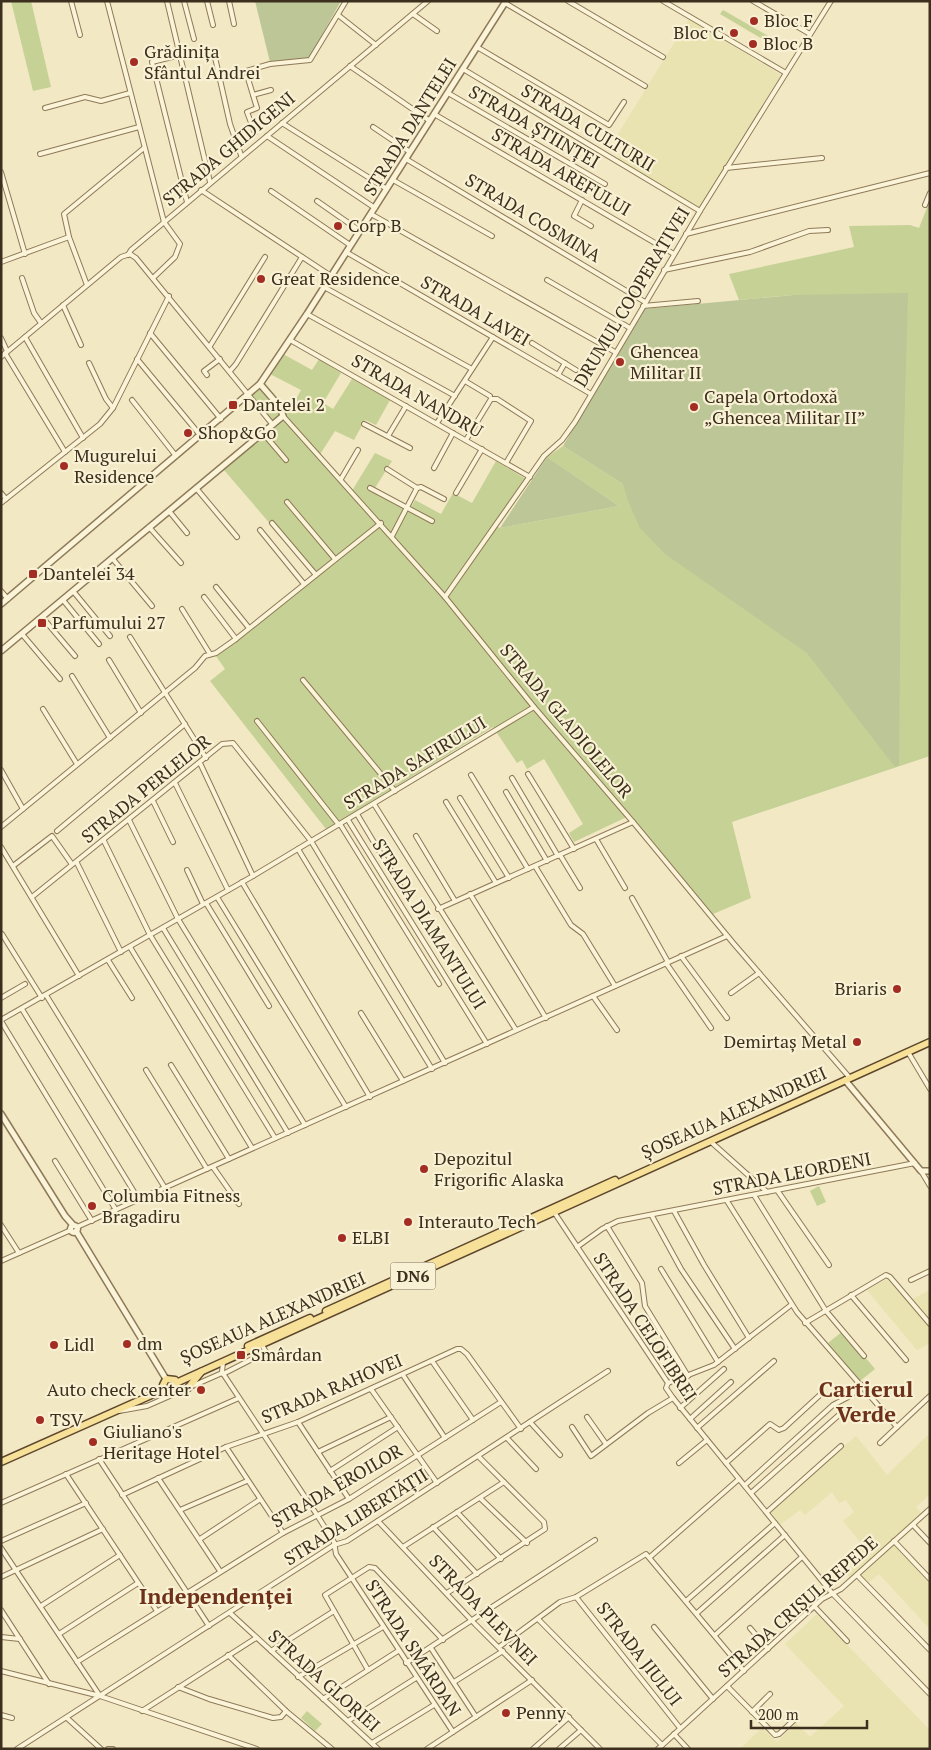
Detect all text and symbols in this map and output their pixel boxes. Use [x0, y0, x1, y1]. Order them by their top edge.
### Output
place label: Bloc F [764, 8, 813, 32]
marker: Bloc F [748, 15, 760, 27]
place label: Bloc C [673, 20, 724, 44]
marker: Bloc C [728, 27, 740, 39]
place label: Bloc B [763, 31, 813, 55]
marker: Bloc B [747, 38, 759, 50]
place label: Grădinița Sfântul Andrei [144, 39, 260, 84]
street label: STRADA DANTELEI [357, 53, 461, 200]
marker: Grădinița Sfântul Andrei [128, 56, 140, 68]
street label: STRADA CULTURII [517, 78, 660, 177]
street label: STRADA ȘTIINȚEI [465, 79, 604, 173]
street label: STRADA GHIDIGENI [157, 86, 300, 211]
street label: STRADA AREFULUI [488, 122, 635, 221]
street label: STRADA COSMINA [461, 167, 606, 267]
street label: DRUMUL COOPERATIVEI [568, 202, 695, 391]
place label: Corp B [348, 213, 402, 237]
marker: Corp B [332, 220, 344, 232]
place label: Great Residence [271, 266, 400, 290]
street label: STRADA LAVEI [417, 269, 534, 351]
marker: Great Residence [255, 273, 267, 285]
place label: Ghencea Militar II [630, 339, 702, 384]
street label: STRADA NANDRU [348, 348, 487, 442]
marker: Ghencea Militar II [614, 356, 626, 368]
place label: Capela Ortodoxă „Ghencea Militar II” [704, 384, 866, 429]
place label: Dantelei 2 [243, 392, 325, 416]
marker: Dantelei 2 [227, 399, 239, 411]
marker: Capela Ortodoxă „Ghencea Militar II” [688, 401, 700, 413]
place label: Shop&Go [198, 420, 276, 444]
marker: Shop&Go [182, 427, 194, 439]
place label: Mugurelui Residence [74, 443, 157, 488]
marker: Mugurelui Residence [58, 460, 70, 472]
place label: Dantelei 34 [43, 561, 135, 585]
marker: Dantelei 34 [27, 568, 39, 580]
place label: Parfumului 27 [52, 610, 166, 634]
marker: Parfumului 27 [36, 617, 48, 629]
street label: STRADA GLADIOLELOR [495, 638, 639, 803]
street label: STRADA SAFIRULUI [339, 710, 490, 814]
street label: STRADA PERLELOR [76, 728, 215, 848]
street label: STRADA DIAMANTULUI [368, 834, 492, 1013]
place label: Briaris [834, 976, 887, 1000]
marker: Briaris [891, 983, 903, 995]
place label: Demirtaș Metal [724, 1029, 847, 1053]
marker: Demirtaș Metal [851, 1036, 863, 1048]
street label: ȘOSEAUA ALEXANDRIEI [637, 1060, 830, 1164]
place label: Depozitul Frigorific Alaska [434, 1146, 564, 1191]
street label: STRADA LEORDENI [711, 1146, 873, 1200]
marker: Depozitul Frigorific Alaska [418, 1163, 430, 1175]
place label: Columbia Fitness Bragadiru [102, 1183, 240, 1228]
marker: Columbia Fitness Bragadiru [86, 1200, 98, 1212]
place label: Interauto Tech [418, 1209, 537, 1233]
marker: Interauto Tech [402, 1216, 414, 1228]
place label: ELBI [352, 1225, 390, 1249]
marker: ELBI [336, 1232, 348, 1244]
street label: STRADA CELOFIBREI [589, 1247, 703, 1406]
road number: DN6 [390, 1262, 436, 1290]
street label: ȘOSEAUA ALEXANDRIEI [176, 1265, 369, 1369]
place label: dm [137, 1331, 163, 1355]
place label: Lidl [64, 1332, 95, 1356]
marker: dm [121, 1338, 133, 1350]
marker: Lidl [48, 1339, 60, 1351]
place label: Smârdan [251, 1342, 322, 1366]
street label: STRADA RAHOVEI [257, 1347, 406, 1429]
marker: Smârdan [235, 1349, 247, 1361]
district label: Cartierul Verde [819, 1374, 913, 1428]
place label: Auto check center [47, 1377, 191, 1401]
marker: Auto check center [195, 1384, 207, 1396]
place label: TSV [50, 1407, 84, 1431]
marker: TSV [34, 1414, 46, 1426]
place label: Giuliano's Heritage Hotel [103, 1419, 220, 1464]
marker: Giuliano's Heritage Hotel [87, 1436, 99, 1448]
street label: STRADA EROILOR [266, 1437, 407, 1533]
street label: STRADA LIBERTĂȚII [279, 1462, 432, 1570]
street label: STRADA CRIȘUL REPEDE [712, 1530, 882, 1682]
street label: STRADA PLEVNEI [424, 1548, 543, 1670]
street label: STRADA SMÂRDAN [361, 1574, 467, 1721]
district label: Independenței [139, 1581, 293, 1610]
street label: STRADA JIULUI [592, 1597, 688, 1710]
street label: STRADA GLORIEI [264, 1624, 386, 1737]
scale bar [751, 1698, 867, 1730]
place label: Penny [516, 1700, 567, 1724]
text: 200 m [758, 1704, 799, 1724]
marker: Penny [500, 1707, 512, 1719]

